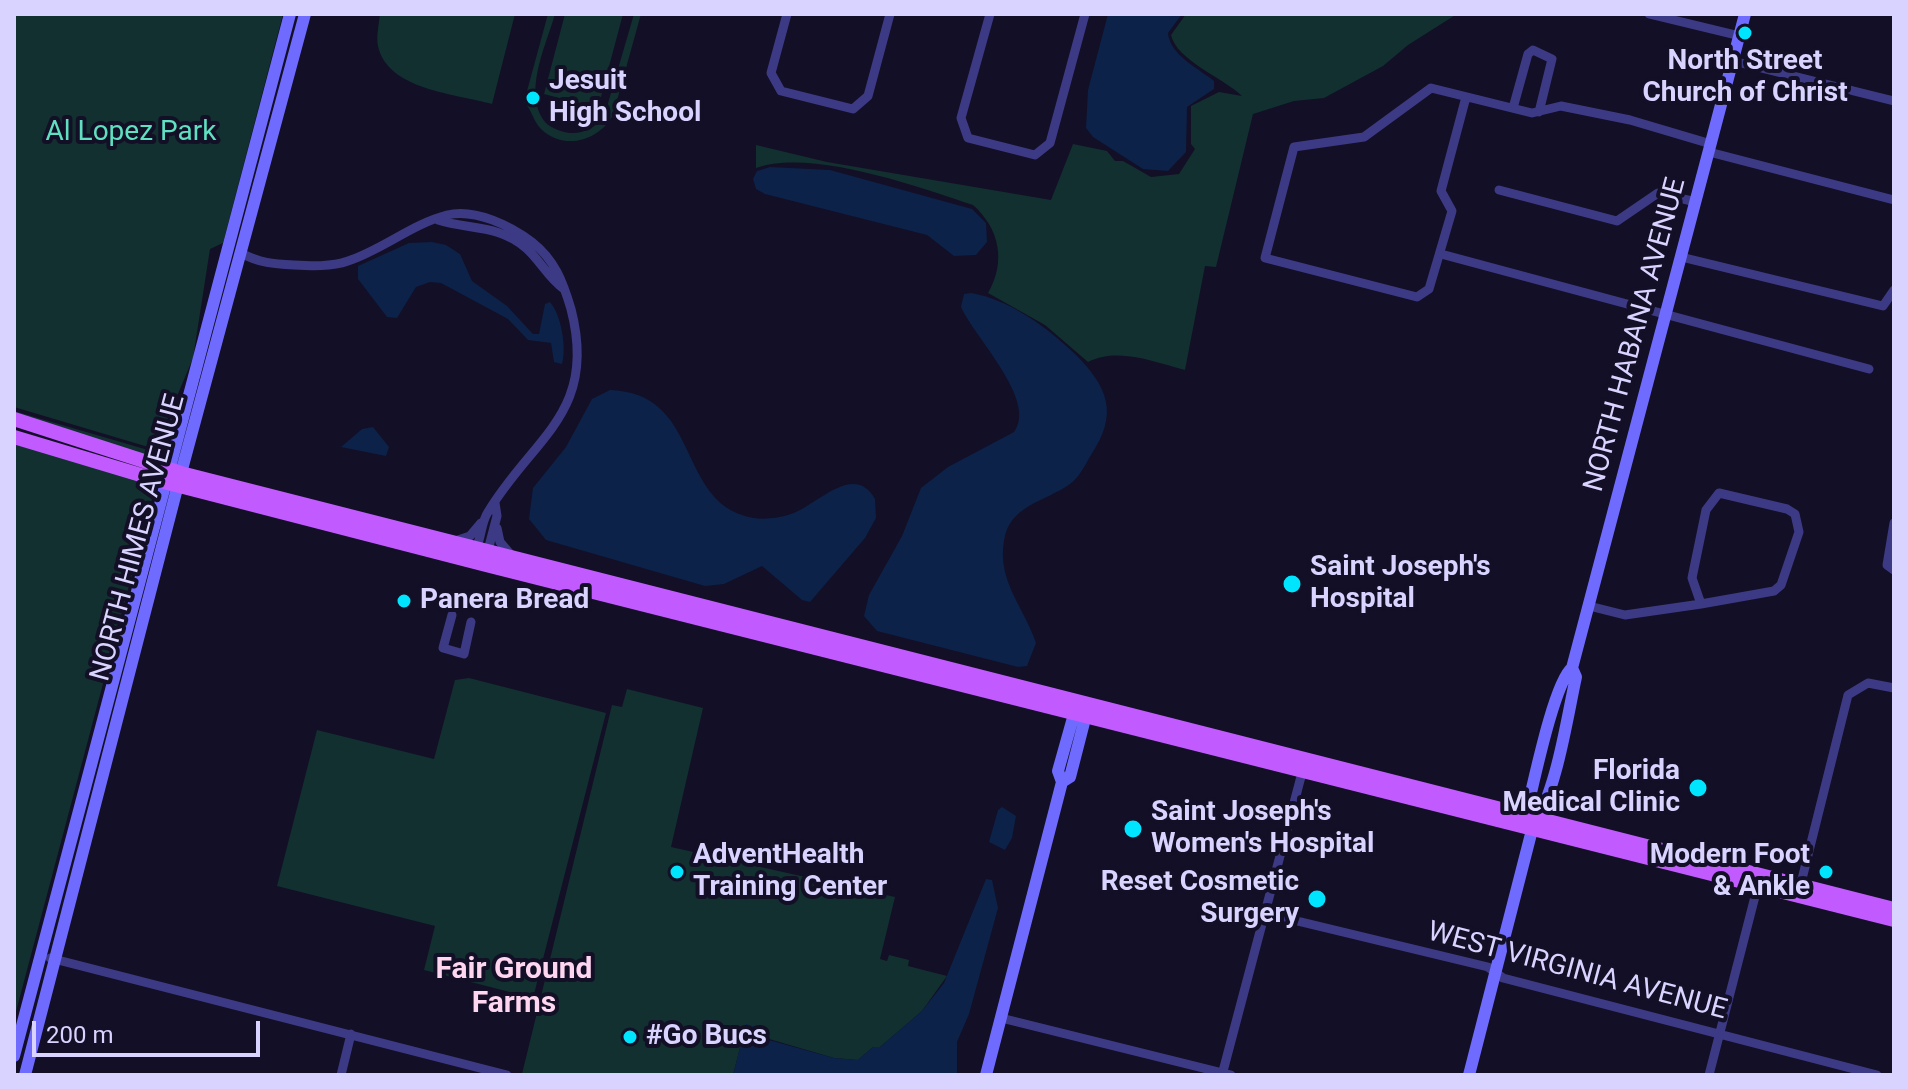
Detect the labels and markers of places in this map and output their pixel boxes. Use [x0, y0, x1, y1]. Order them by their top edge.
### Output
marker: North Street Church of Christ [1736, 24, 1754, 42]
place label: North Street Church of Christ [1642, 45, 1848, 111]
place label: Jesuit High School [549, 65, 701, 131]
marker: Jesuit High School [524, 89, 542, 107]
place label: Saint Joseph's Hospital [1310, 551, 1491, 617]
marker: Saint Joseph's Hospital [1281, 573, 1303, 595]
place label: Panera Bread [420, 584, 589, 618]
marker: Panera Bread [395, 592, 413, 610]
place label: Florida Medical Clinic [1502, 755, 1680, 821]
marker: Florida Medical Clinic [1687, 777, 1709, 799]
place label: Saint Joseph's Women's Hospital [1151, 796, 1374, 862]
marker: Saint Joseph's Women's Hospital [1122, 818, 1144, 840]
place label: AdventHealth Training Center [693, 839, 887, 905]
place label: Modern Foot & Ankle [1650, 839, 1810, 905]
marker: AdventHealth Training Center [668, 863, 686, 881]
marker: Modern Foot & Ankle [1817, 863, 1835, 881]
place label: Reset Cosmetic Surgery [1101, 866, 1299, 932]
marker: Reset Cosmetic Surgery [1306, 888, 1328, 910]
place label: #Go Bucs [646, 1020, 767, 1054]
marker: #Go Bucs [621, 1028, 639, 1046]

